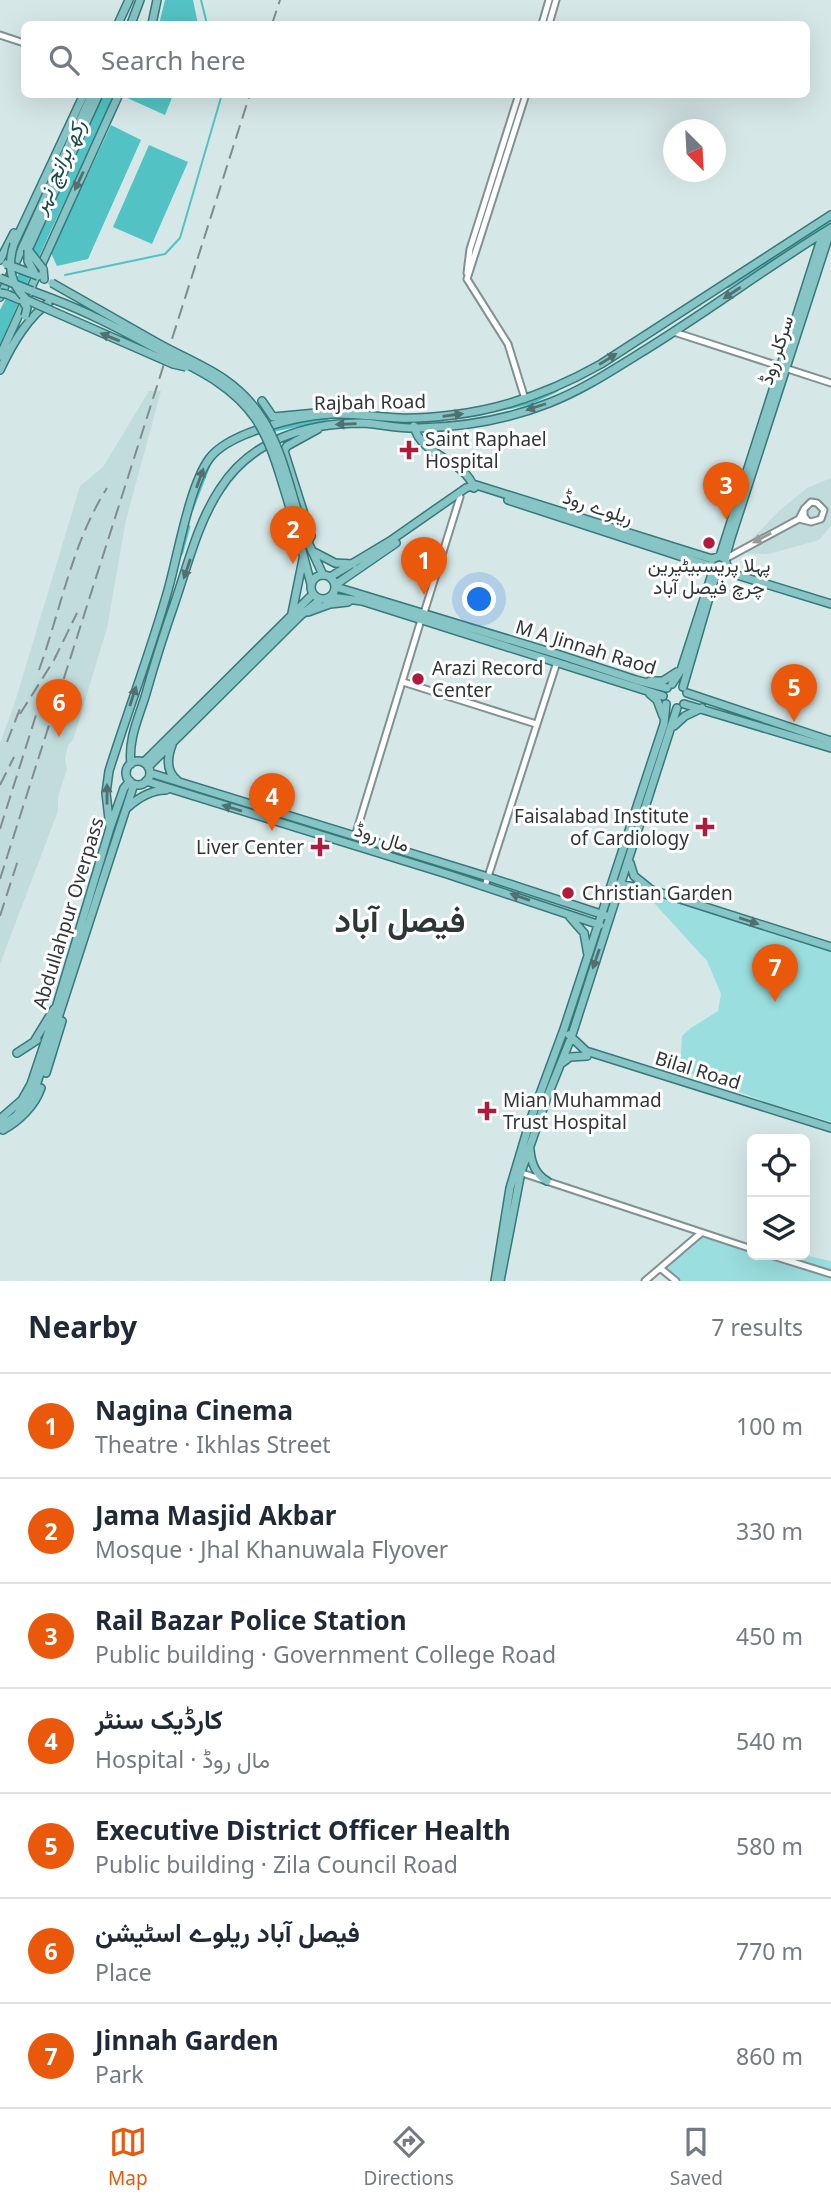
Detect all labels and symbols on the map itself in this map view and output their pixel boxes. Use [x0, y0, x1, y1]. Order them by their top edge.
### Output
water label: رکھ برانچ نہر [23, 115, 94, 220]
north arrow [663, 119, 726, 182]
one-way arrow [74, 170, 85, 191]
one-way arrow [723, 286, 741, 300]
street label: سرکلر روڈ [753, 312, 799, 388]
one-way arrow [100, 331, 121, 342]
one-way arrow [599, 353, 618, 366]
street label: Rajbah Road [314, 388, 426, 416]
one-way arrow [525, 403, 546, 413]
one-way arrow [442, 409, 464, 420]
one-way arrow [335, 418, 357, 430]
place label: Saint Raphael Hospital [425, 426, 547, 474]
marker: Saint Raphael Hospital [399, 440, 419, 460]
pin: 3 [703, 462, 749, 520]
one-way arrow [195, 468, 206, 489]
street label: ریلوے روڈ [560, 483, 636, 531]
pin: 2 [270, 506, 316, 564]
one-way arrow [752, 533, 772, 544]
marker: پہلا پریسبیٹیرین چرچ فیصل آباد [701, 535, 717, 551]
pin: 1 [401, 537, 447, 595]
place label: پہلا پریسبیٹیرین چرچ فیصل آباد [648, 552, 770, 601]
one-way arrow [181, 559, 192, 580]
your location [462, 582, 496, 616]
street label: M A Jinnah Raod [512, 613, 660, 681]
place label: Arazi Record Center [432, 655, 543, 703]
pin: 5 [771, 664, 817, 722]
marker: Arazi Record Center [410, 671, 426, 687]
pin: 6 [36, 679, 82, 737]
one-way arrow [128, 685, 139, 706]
pin: 4 [249, 773, 295, 831]
one-way arrow [101, 783, 113, 805]
one-way arrow [222, 802, 243, 812]
place label: Faisalabad Institute of Cardiology [514, 803, 689, 851]
street label: Abdullahpur Overpass [26, 814, 110, 1012]
street label: مال روڈ [351, 816, 413, 858]
marker: Faisalabad Institute of Cardiology [695, 817, 715, 837]
place label: Liver Center [196, 834, 304, 860]
marker: Liver Center [310, 837, 330, 857]
place label: Christian Garden [582, 880, 733, 906]
marker: Christian Garden [560, 885, 576, 901]
one-way arrow [509, 891, 530, 902]
district label: فیصل آباد [335, 897, 465, 942]
one-way arrow [739, 916, 760, 927]
pin: 7 [752, 944, 798, 1002]
one-way arrow [590, 949, 601, 970]
street label: Bilal Road [652, 1045, 744, 1095]
place label: Mian Muhammad Trust Hospital [503, 1087, 662, 1135]
marker: Mian Muhammad Trust Hospital [477, 1101, 497, 1121]

